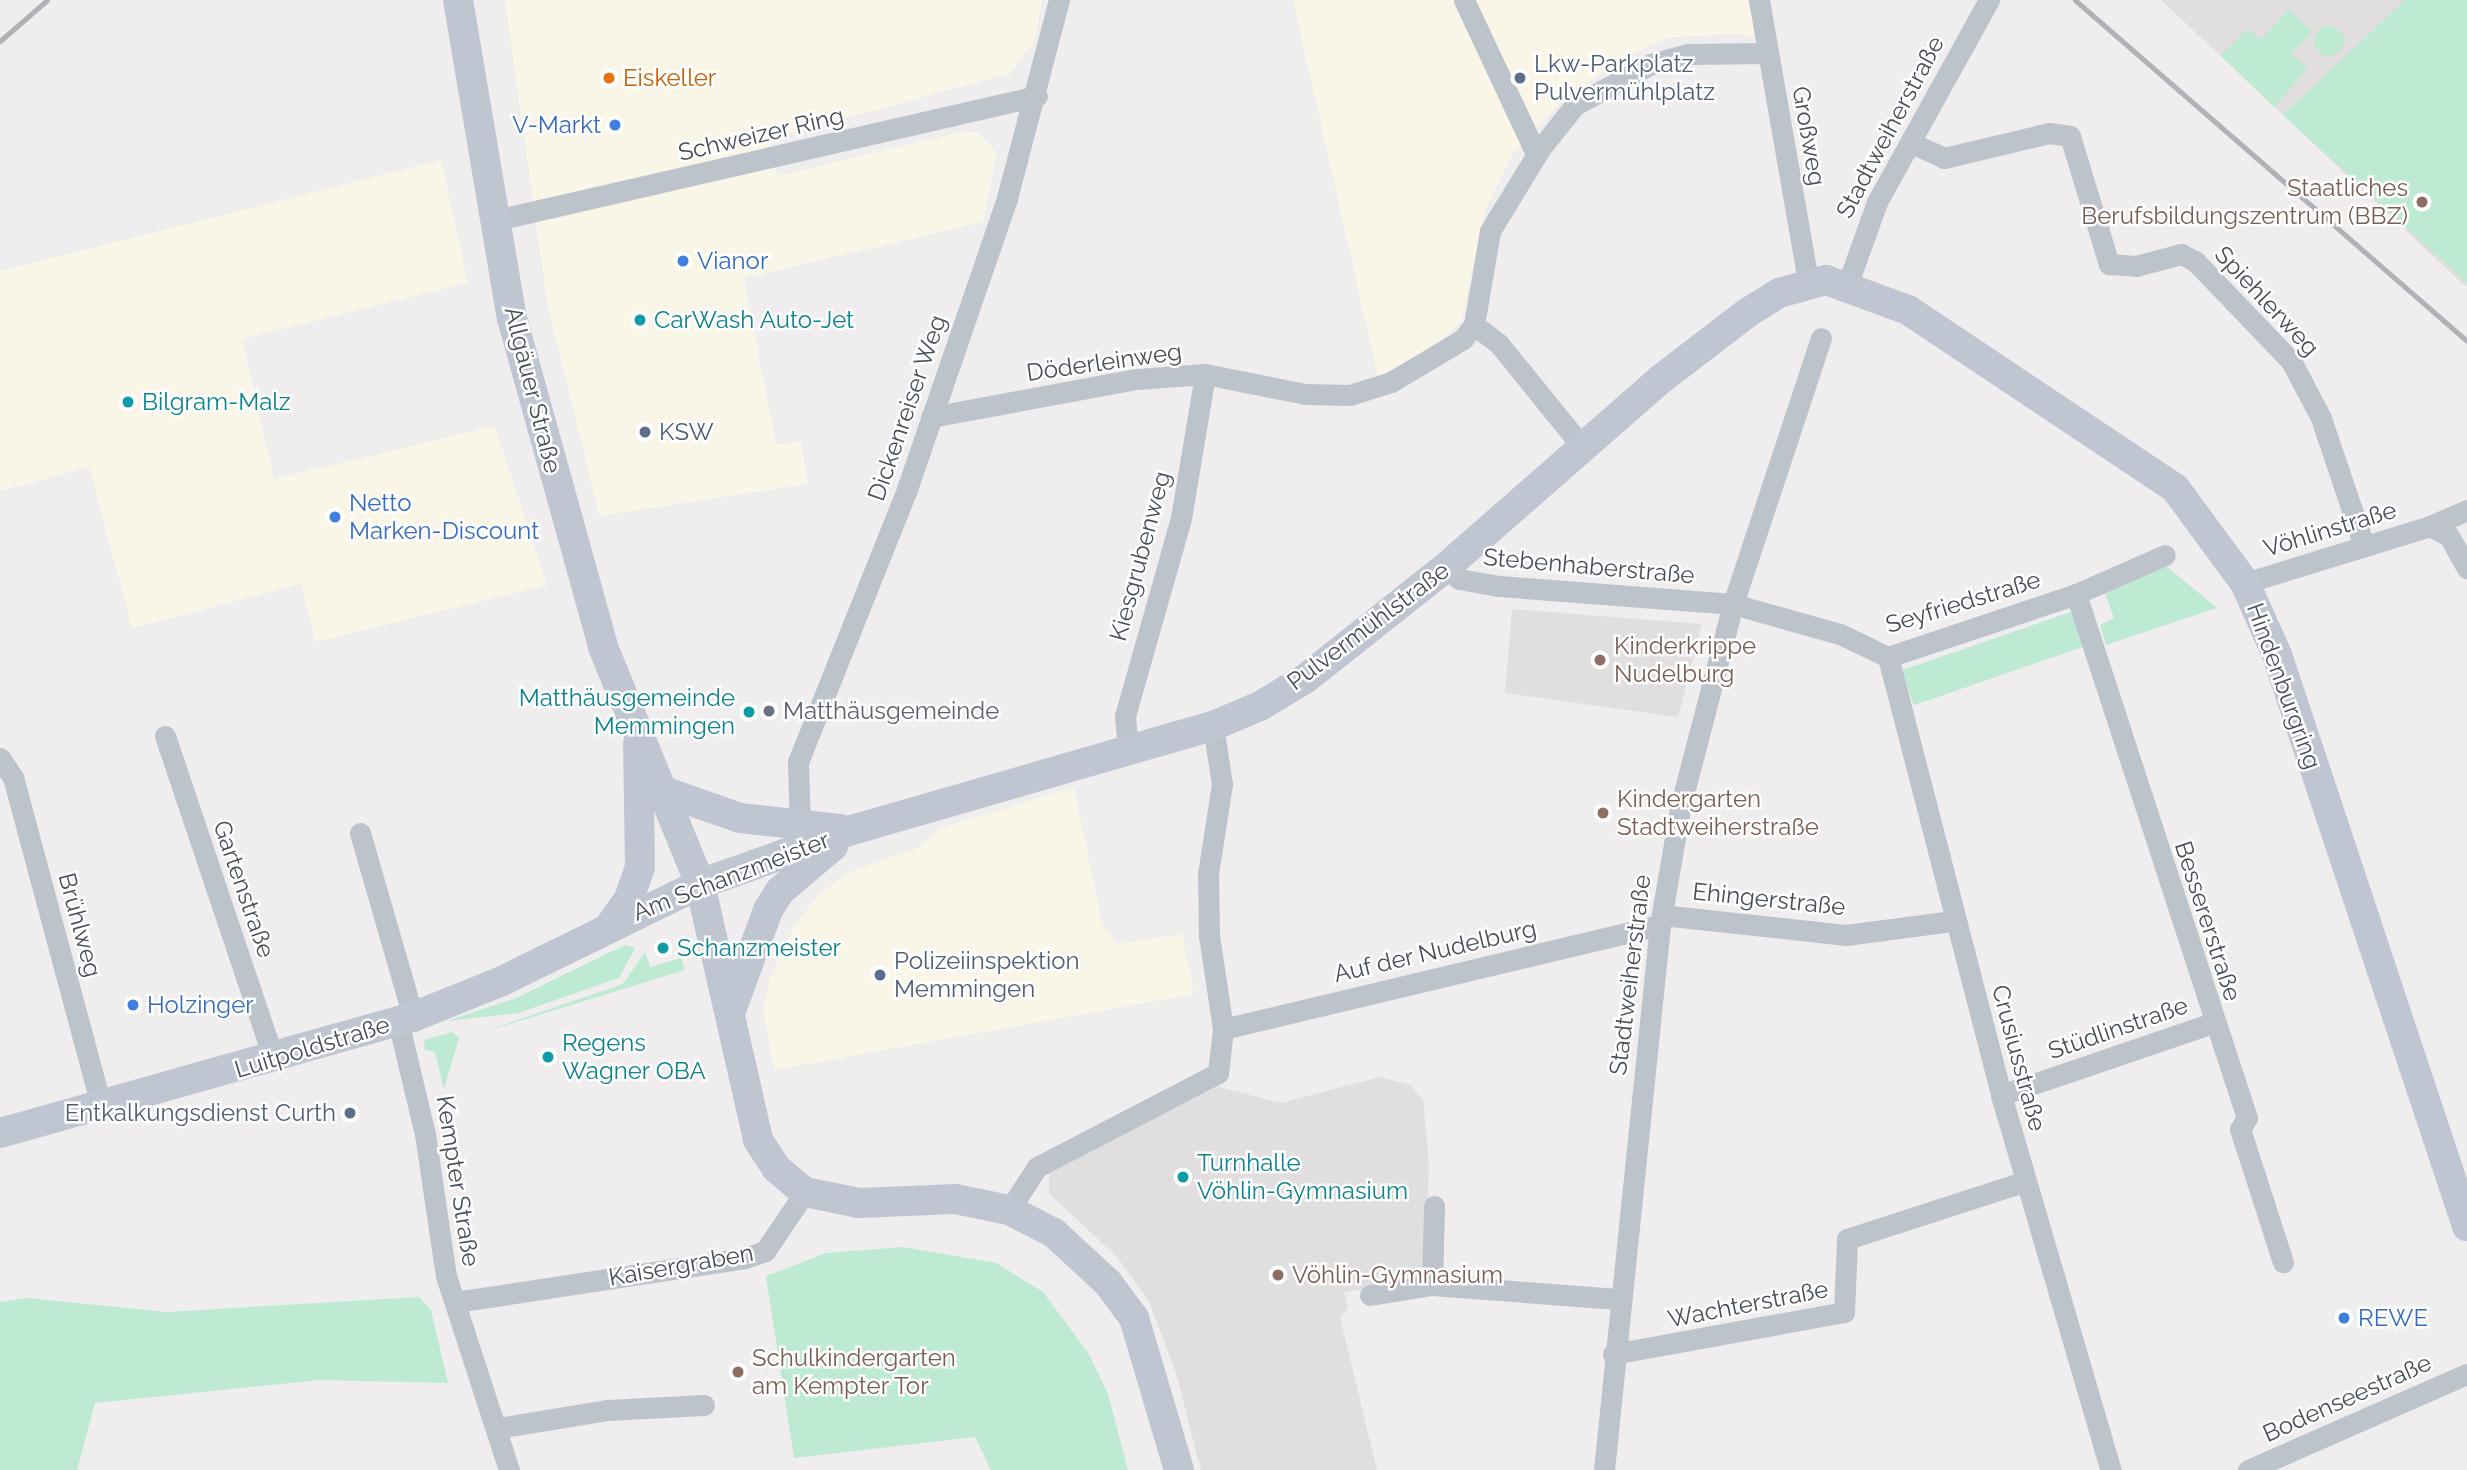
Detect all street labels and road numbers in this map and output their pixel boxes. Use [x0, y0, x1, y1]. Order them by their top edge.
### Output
street label: Stadtweiherstraße [1830, 31, 1950, 223]
street label: Großweg [1786, 84, 1832, 188]
street label: Schweizer Ring [675, 101, 847, 167]
street label: Spiehlerweg [2209, 240, 2325, 362]
street label: Allgäuer Straße [498, 303, 568, 477]
street label: Dickenreiser Weg [862, 311, 952, 505]
street label: Döderleinweg [1025, 337, 1183, 387]
street label: Kiesgrubenweg [1104, 468, 1176, 644]
street label: Vöhlinstraße [2260, 495, 2400, 563]
street label: Stebenhaberstraße [1482, 542, 1696, 590]
street label: Pulvermühlstraße [1281, 556, 1455, 696]
street label: Seyfriedstraße [1882, 565, 2044, 639]
street label: Hindenburgring [2241, 599, 2327, 773]
street label: Gartenstraße [207, 817, 281, 961]
street label: Am Schanzmeister [629, 825, 833, 927]
street label: Bessererstraße [2169, 837, 2247, 1005]
street label: Brühlweg [52, 870, 108, 980]
street label: Stadtweiherstraße [1603, 873, 1657, 1077]
street label: Ehingerstraße [1691, 877, 1847, 921]
street label: Auf der Nudelburg [1330, 914, 1540, 988]
street label: Crusiusstraße [1986, 982, 2052, 1134]
street label: Stüdlinstraße [2044, 991, 2192, 1065]
street label: Luitpoldstraße [231, 1010, 393, 1084]
street label: Kempter Straße [430, 1093, 486, 1269]
street label: Kaisergraben [606, 1238, 756, 1292]
street label: Wachterstraße [1665, 1274, 1831, 1334]
street label: Bodenseestraße [2258, 1348, 2436, 1448]

